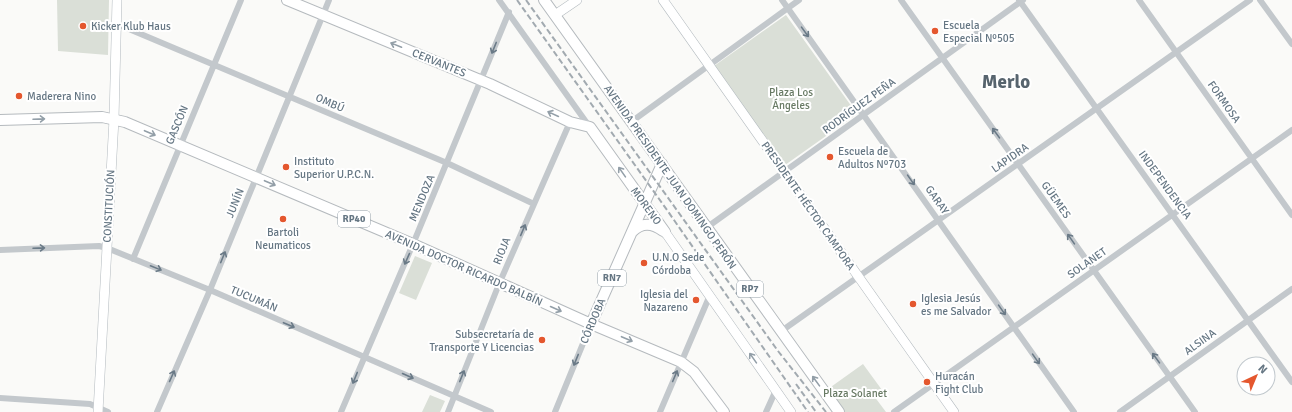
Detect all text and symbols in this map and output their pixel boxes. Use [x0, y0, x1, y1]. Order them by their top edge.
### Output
place label: Escuela Especial Nº505 [943, 19, 1015, 45]
place label: Kicker Klub Haus [91, 20, 171, 33]
marker: Kicker Klub Haus [78, 21, 88, 31]
one-way arrow [800, 26, 809, 37]
marker: Escuela Especial Nº505 [930, 26, 940, 36]
one-way arrow [390, 41, 402, 49]
one-way arrow [490, 42, 498, 54]
street label: CERVANTES [410, 46, 468, 80]
district label: Merlo [982, 70, 1030, 94]
street label: RODRÍGUEZ PEÑA [820, 74, 898, 137]
street label: FORMOSA [1205, 78, 1243, 126]
street label: AVENIDA PRESIDENTE JUAN DOMINGO PERÓN [601, 82, 740, 272]
park label: Plaza Los Ángeles [769, 86, 813, 112]
place label: Maderera Nino [27, 90, 97, 103]
street label: OMBÚ [314, 90, 347, 115]
marker: Maderera Nino [14, 91, 24, 101]
street label: GASCÓN [162, 103, 191, 146]
one-way arrow [547, 110, 559, 117]
one-way arrow [32, 115, 45, 123]
one-way arrow [991, 128, 1000, 139]
one-way arrow [144, 130, 156, 138]
street label: PRESIDENTE HÉCTOR CAMPORA [759, 139, 858, 273]
street label: LAPIDRA [989, 140, 1031, 175]
place label: Escuela de Adultos Nº703 [838, 145, 906, 171]
street label: INDEPENDENCIA [1136, 148, 1194, 222]
marker: Escuela de Adultos Nº703 [825, 152, 835, 162]
place label: Instituto Superior U.P.C.N. [294, 155, 374, 181]
marker: Instituto Superior U.P.C.N. [281, 162, 291, 172]
one-way arrow [618, 167, 626, 178]
street label: CONSTITUCIÓN [100, 169, 117, 243]
street label: MENDOZA [406, 172, 438, 223]
one-way arrow [907, 175, 915, 186]
street label: GÜEMES [1039, 179, 1074, 221]
one-way arrow [264, 180, 276, 188]
street label: GARAY [922, 183, 952, 217]
street label: MORENO [628, 185, 664, 227]
street label: JUNÍN [222, 186, 247, 220]
road number: RP40 [338, 211, 370, 227]
marker: Bartoli Neumaticos [278, 214, 288, 224]
one-way arrow [519, 224, 527, 236]
place label: Bartoli Neumaticos [255, 226, 311, 252]
street label: AVENIDA DOCTOR RICARDO BALBÍN [383, 226, 545, 309]
one-way arrow [1067, 234, 1075, 245]
street label: RIOJA [490, 235, 514, 267]
street label: SOLANET [1065, 244, 1110, 281]
one-way arrow [32, 245, 45, 252]
one-way arrow [220, 251, 228, 263]
place label: U.N.O Sede Córdoba [652, 251, 705, 277]
one-way arrow [403, 253, 410, 265]
marker: U.N.O Sede Córdoba [639, 258, 649, 268]
one-way arrow [149, 265, 161, 273]
road number: RN7 [598, 270, 626, 286]
road number: RP7 [737, 281, 763, 297]
street label: TUCUMÁN [229, 282, 280, 315]
place label: Iglesia del Nazareno [640, 288, 688, 314]
place label: Iglesia Jesús es me Salvador [921, 292, 991, 318]
marker: Iglesia del Nazareno [691, 295, 701, 305]
street label: CÓRDOBA [577, 296, 608, 346]
marker: Iglesia Jesús es me Salvador [908, 299, 918, 309]
one-way arrow [998, 304, 1006, 315]
one-way arrow [550, 305, 562, 313]
one-way arrow [282, 321, 294, 329]
street label: ALSINA [1182, 326, 1219, 358]
place label: Subsecretaría de Transporte Y Licencias [429, 328, 534, 354]
marker: Subsecretaría de Transporte Y Licencias [537, 335, 547, 345]
one-way arrow [621, 336, 633, 343]
one-way arrow [1151, 352, 1160, 363]
one-way arrow [749, 353, 757, 364]
one-way arrow [1032, 353, 1041, 364]
one-way arrow [572, 354, 580, 366]
north arrow [1236, 356, 1276, 396]
text: N [1255, 362, 1270, 377]
one-way arrow [459, 370, 467, 382]
place label: Huracán Fight Club [935, 370, 984, 396]
one-way arrow [169, 371, 176, 383]
one-way arrow [672, 371, 679, 383]
one-way arrow [351, 372, 359, 384]
one-way arrow [401, 373, 413, 380]
one-way arrow [812, 375, 820, 386]
marker: Huracán Fight Club [922, 377, 932, 387]
park label: Plaza Solanet [823, 387, 887, 400]

